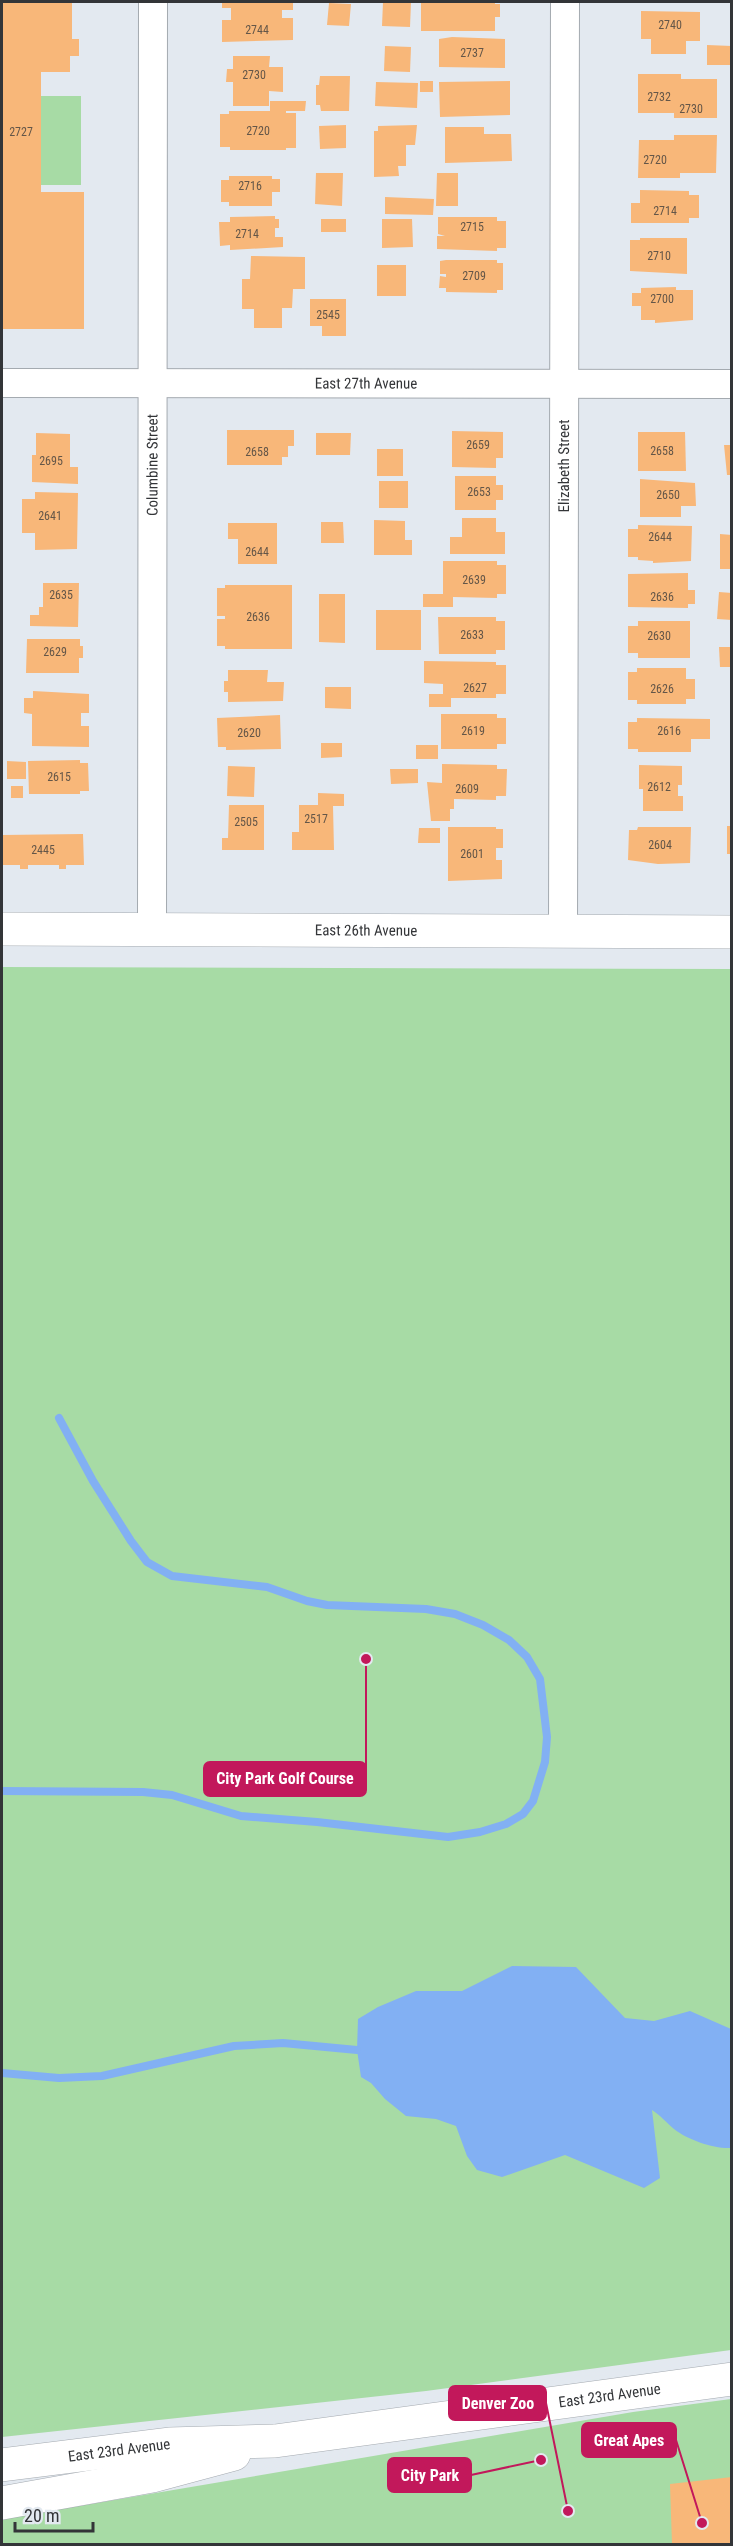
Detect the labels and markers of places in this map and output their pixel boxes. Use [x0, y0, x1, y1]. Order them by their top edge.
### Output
callout: City Park Golf Course [204, 1762, 366, 1796]
callout: Denver Zoo [449, 2386, 546, 2420]
callout: Great Apes [582, 2423, 676, 2457]
callout: City Park [388, 2458, 471, 2492]

